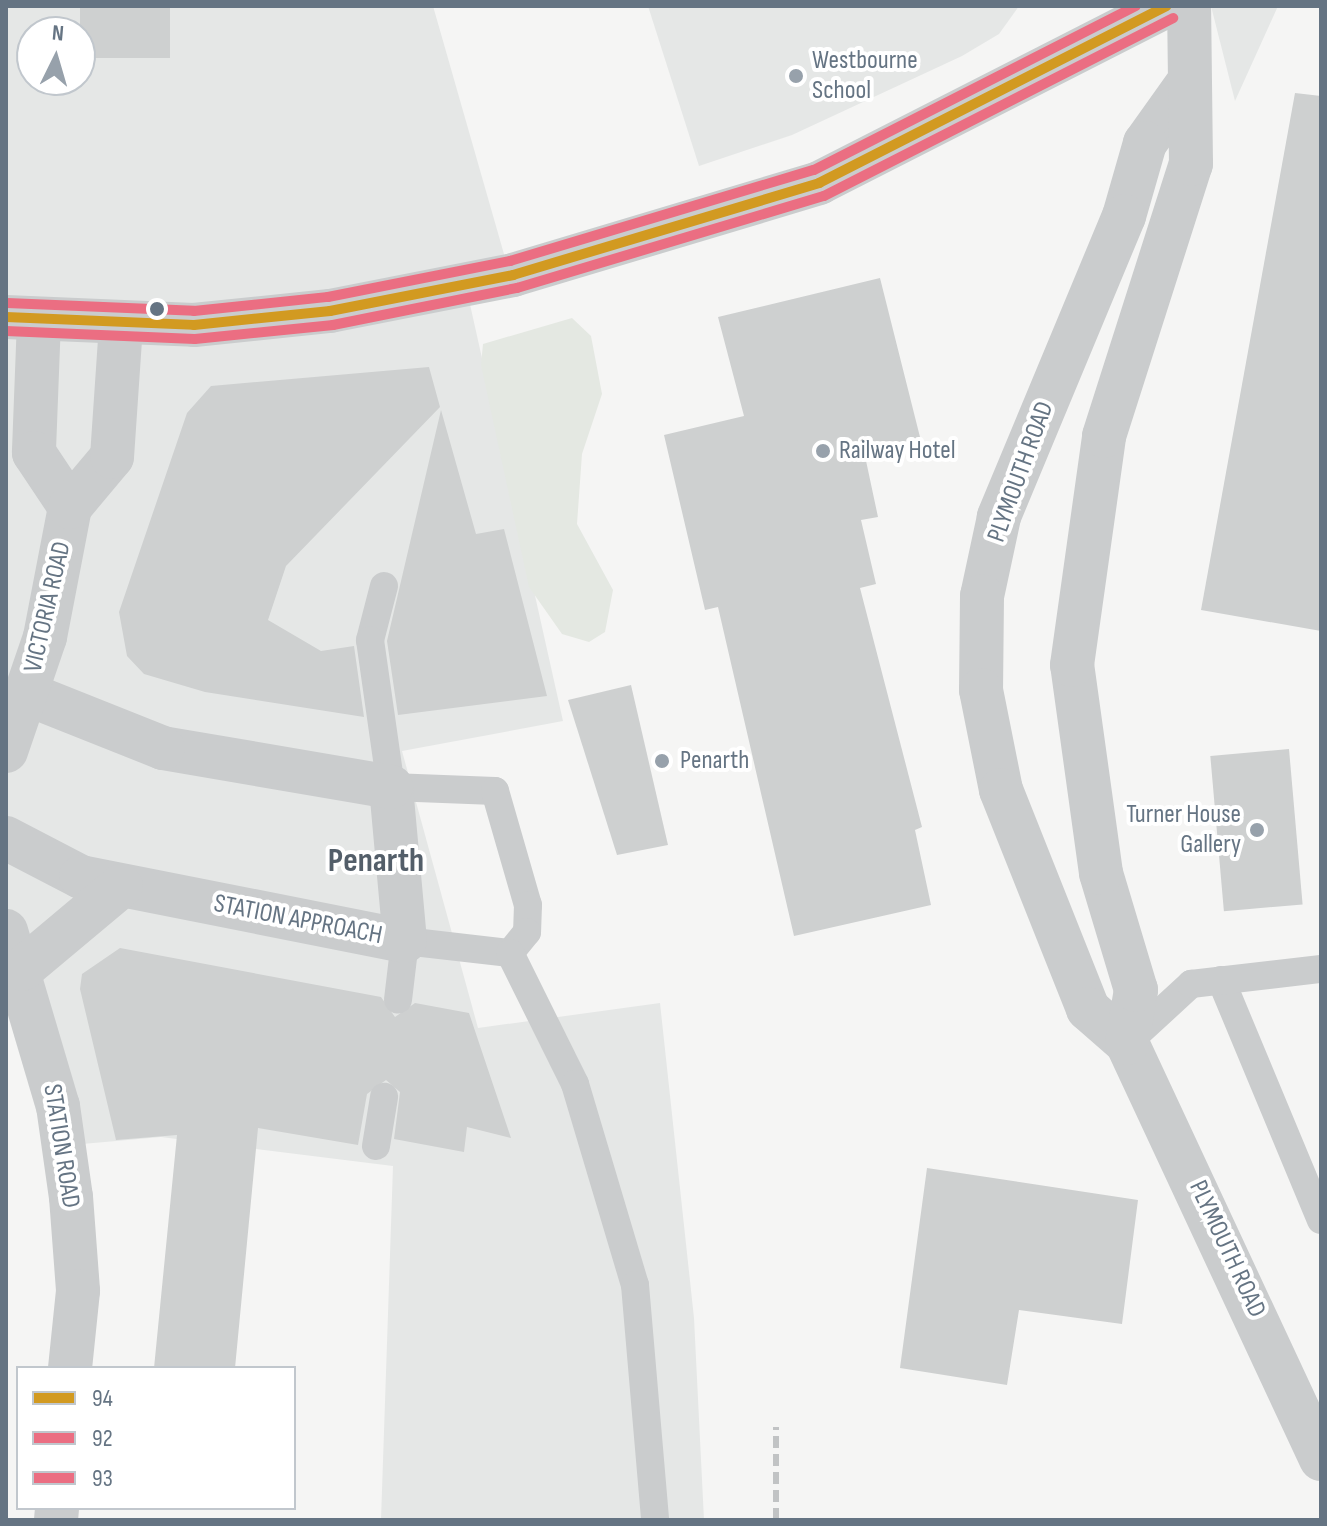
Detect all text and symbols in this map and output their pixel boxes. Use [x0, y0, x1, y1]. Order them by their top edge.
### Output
north arrow [16, 16, 96, 96]
text: N [51, 20, 65, 48]
place label: Westbourne School [812, 45, 918, 106]
marker: Westbourne School [787, 67, 805, 85]
unlabelled marker [149, 301, 165, 317]
street label: PLYMOUTH ROAD [981, 397, 1061, 547]
place label: Railway Hotel [839, 435, 956, 467]
marker: Railway Hotel [814, 442, 832, 460]
street label: VICTORIA ROAD [18, 539, 78, 675]
place label: Penarth [680, 745, 749, 777]
marker: Penarth [651, 750, 673, 772]
place label: Turner House Gallery [1126, 799, 1241, 860]
marker: Turner House Gallery [1248, 821, 1266, 839]
district label: Penarth [328, 841, 424, 881]
street label: STATION APPROACH [211, 888, 385, 952]
street label: STATION ROAD [36, 1082, 86, 1210]
street label: PLYMOUTH ROAD [1182, 1176, 1272, 1322]
legend [16, 1366, 296, 1510]
text: 94 [92, 1384, 113, 1413]
text: 92 [92, 1424, 113, 1453]
text: 93 [92, 1464, 113, 1493]

